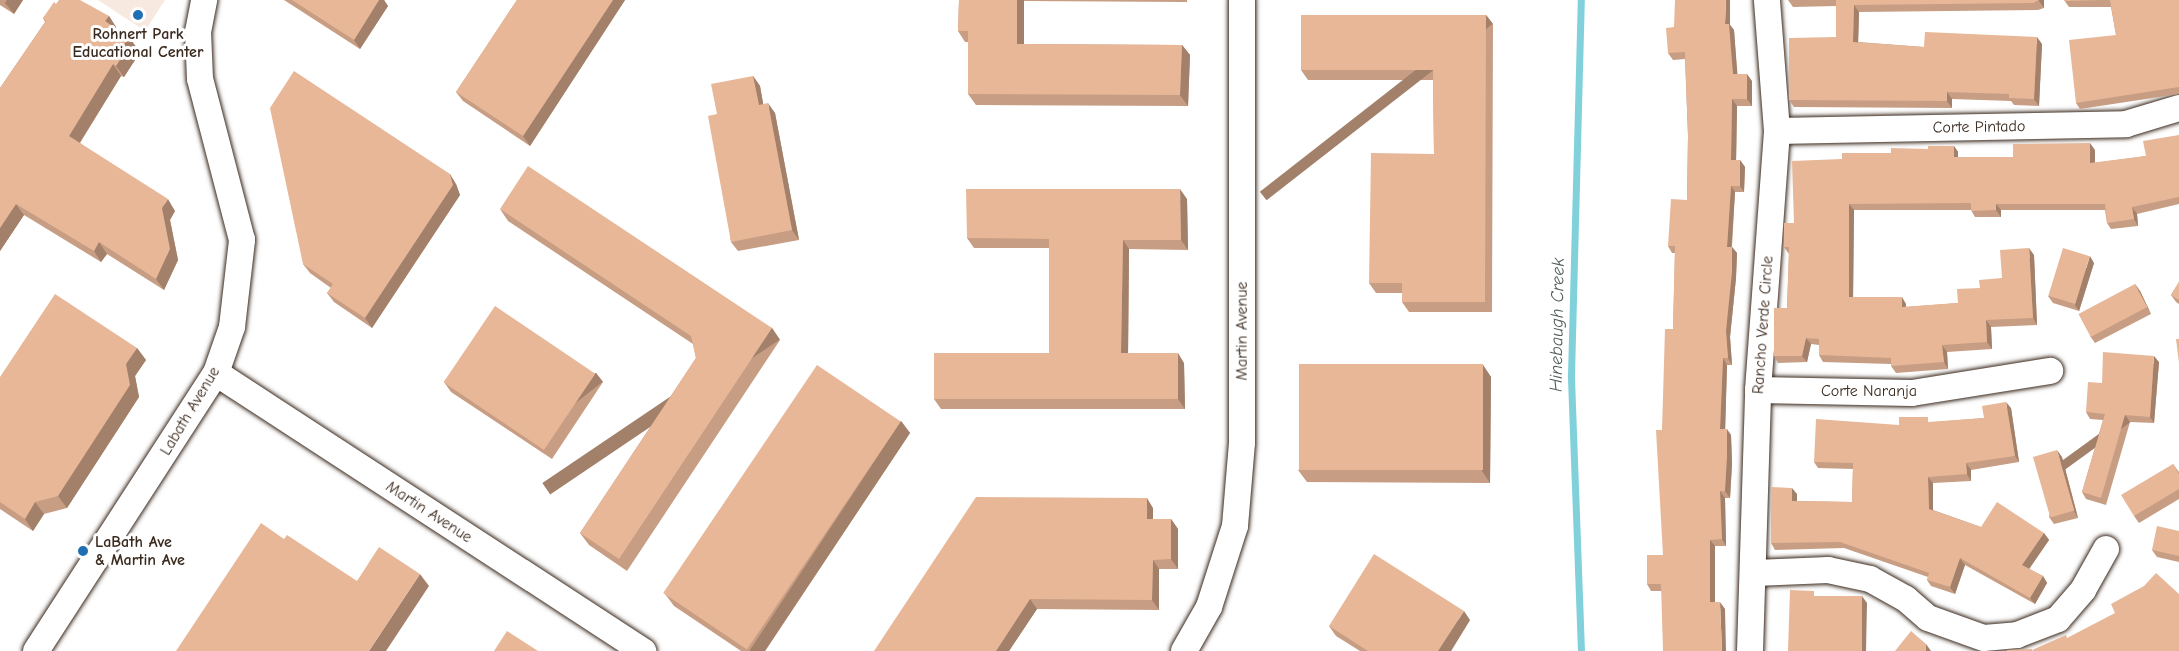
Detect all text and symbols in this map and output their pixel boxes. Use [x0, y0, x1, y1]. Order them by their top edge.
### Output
marker: Rohnert Park Educational Center [131, 8, 145, 22]
place label: Rohnert Park Educational Center [73, 24, 203, 62]
street label: Corte Pintado [1932, 117, 2026, 137]
street label: Rancho Verde Circle [1749, 255, 1777, 395]
water label: Hinebaugh Creek [1546, 258, 1570, 392]
street label: Martin Avenue [1232, 281, 1252, 381]
street label: Labath Avenue [156, 363, 224, 459]
street label: Corte Naranja [1821, 381, 1917, 401]
street label: Martin Avenue [382, 477, 476, 547]
place label: LaBath Ave & Martin Ave [95, 532, 185, 570]
marker: LaBath Ave & Martin Ave [76, 544, 90, 558]

